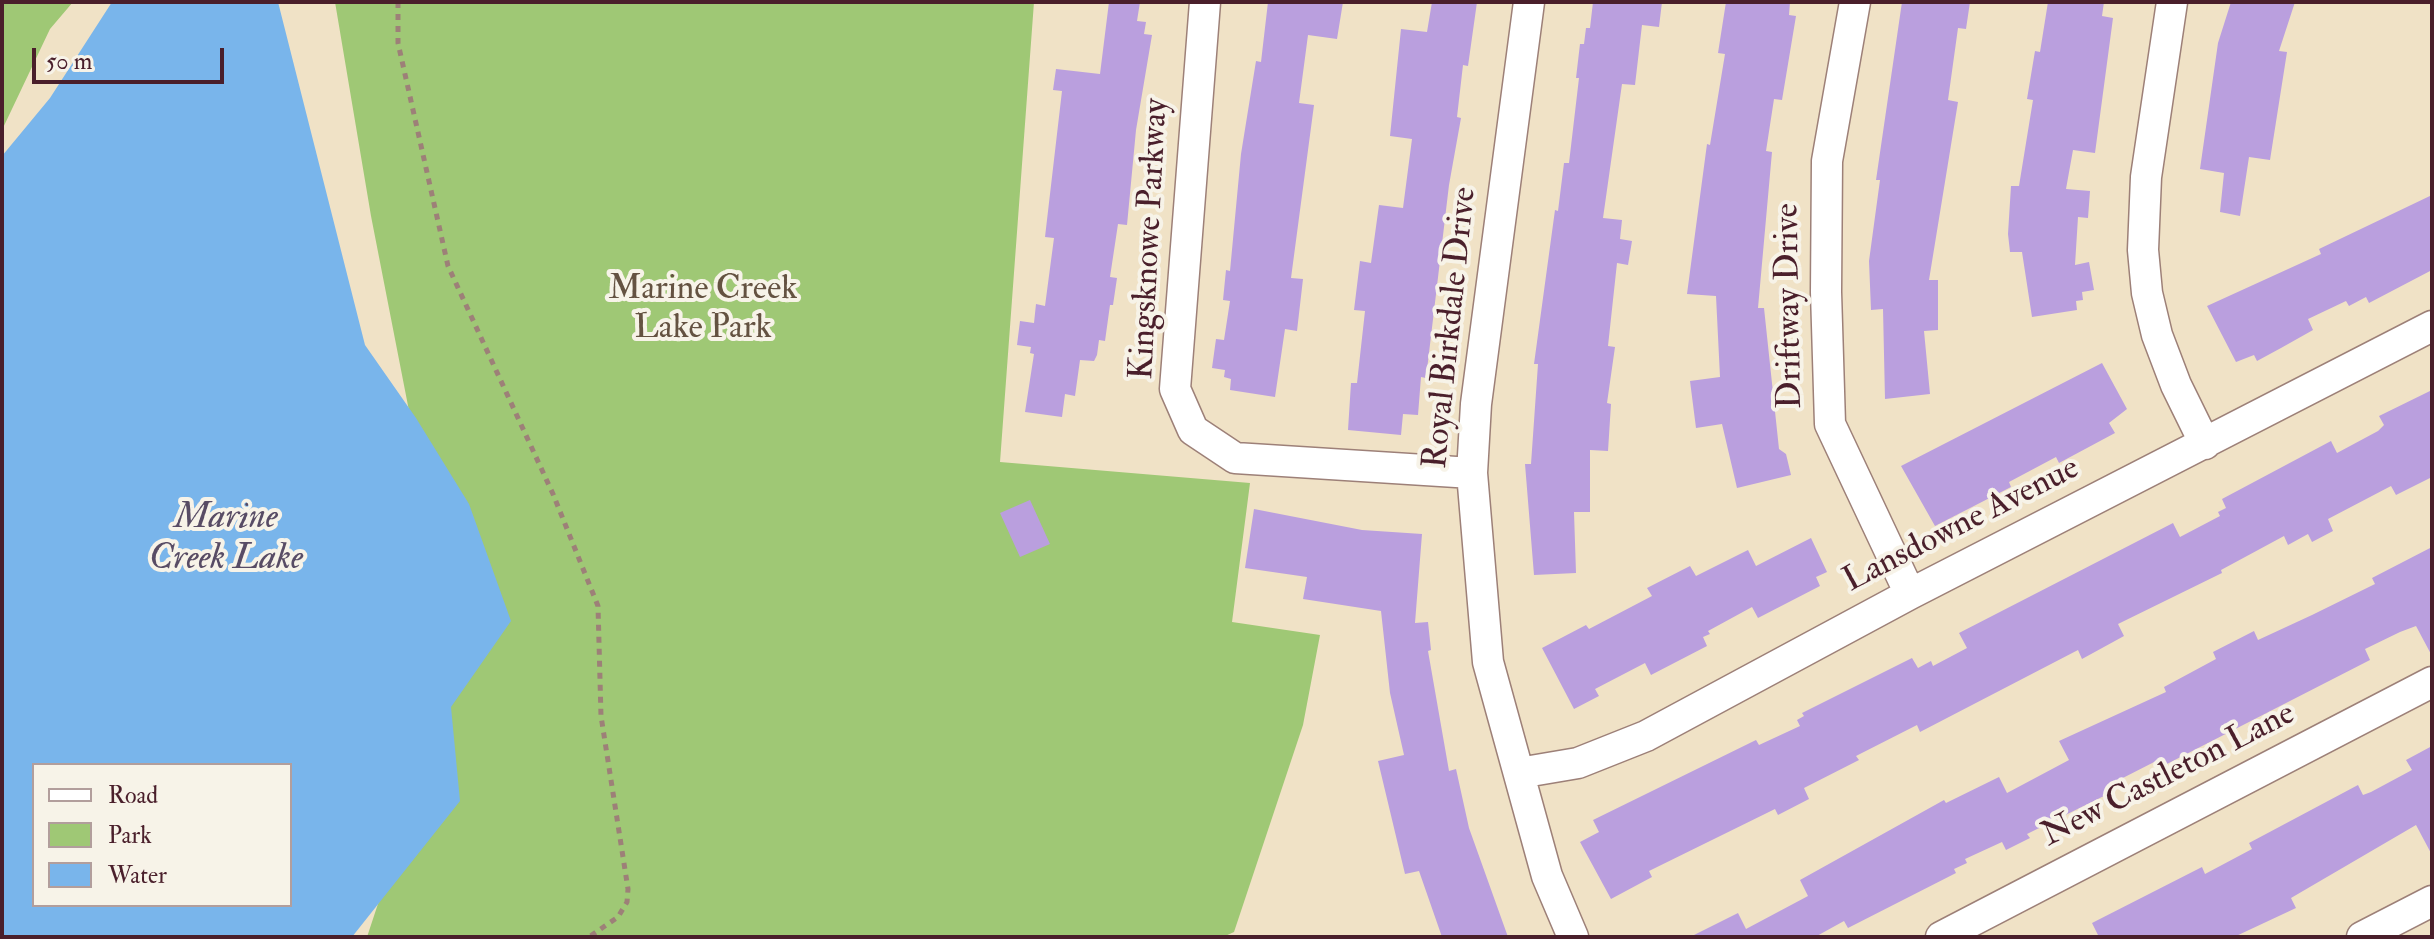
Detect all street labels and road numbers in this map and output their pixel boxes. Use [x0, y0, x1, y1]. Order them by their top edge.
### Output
street label: Kingsknowe Parkway [1123, 97, 1179, 381]
street label: Royal Birkdale Drive [1417, 185, 1487, 471]
street label: Driftway Drive [1769, 203, 1813, 409]
street label: Lansdowne Avenue [1837, 449, 2087, 603]
street label: New Castleton Lane [2036, 695, 2302, 857]

